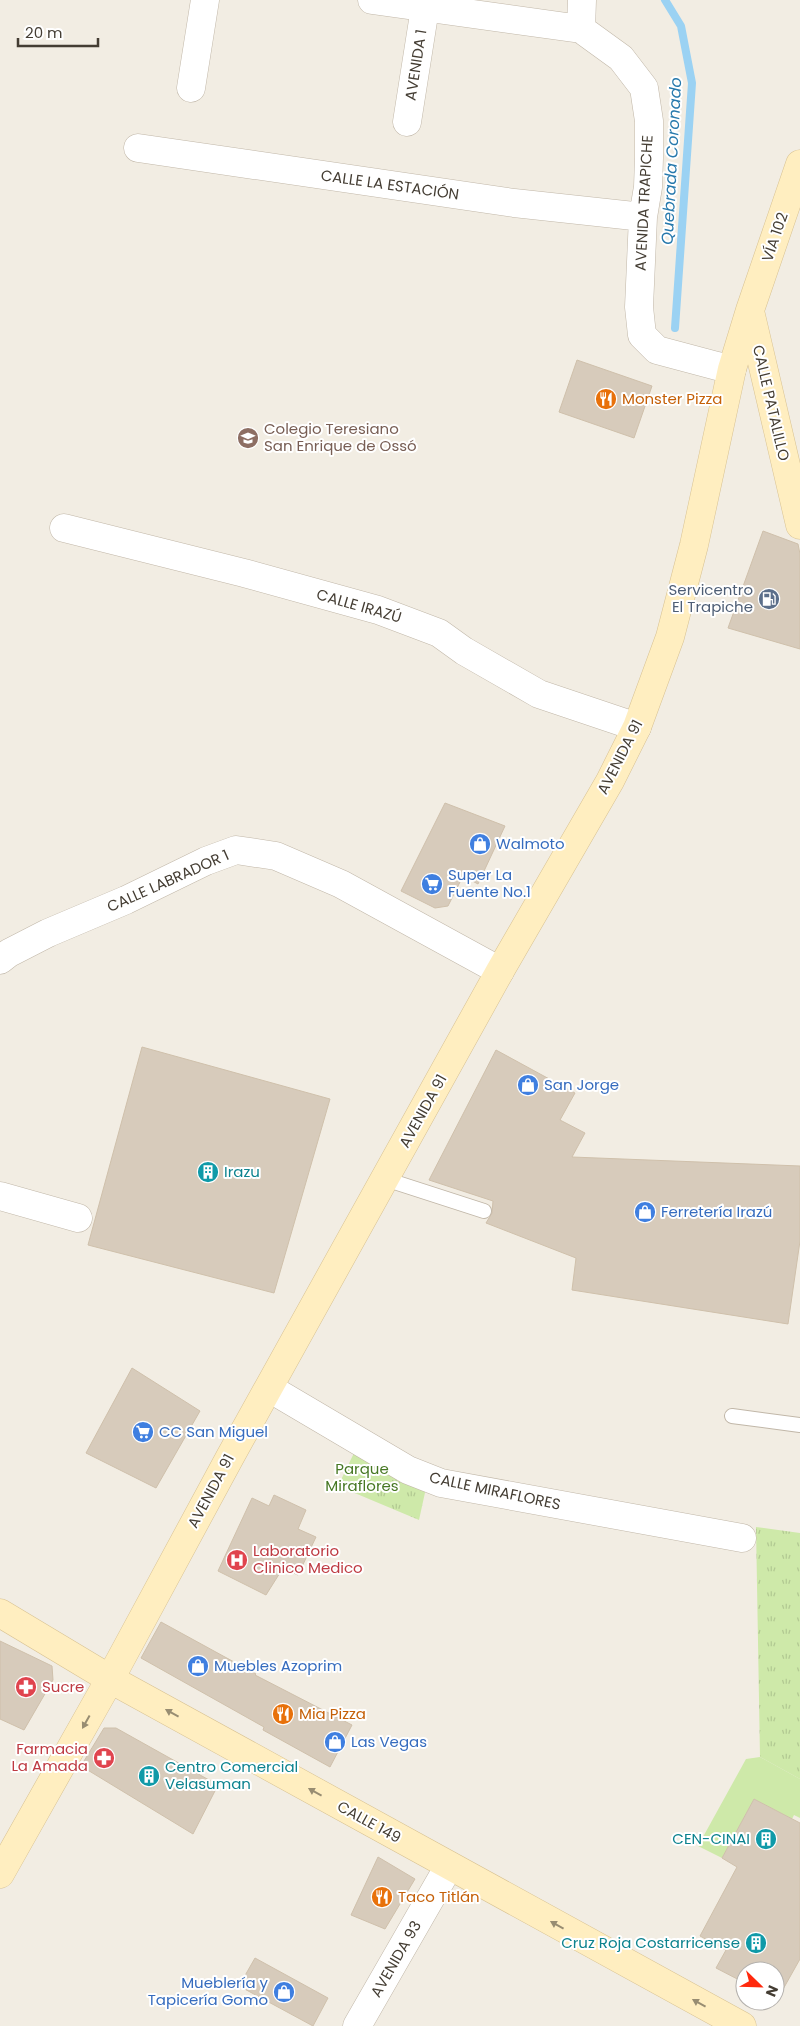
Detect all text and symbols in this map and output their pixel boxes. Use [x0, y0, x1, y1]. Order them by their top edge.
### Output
scale bar [18, 15, 98, 47]
text: 20 m [25, 22, 63, 43]
street label: AVENIDA 1 [400, 28, 431, 102]
water label: Quebrada Coronado [656, 77, 687, 245]
street label: AVENIDA TRAPICHE [629, 134, 658, 272]
street label: CALLE LA ESTACIÓN [320, 164, 460, 205]
street label: VÍA 102 [756, 209, 793, 264]
street label: CALLE PATALILLO [748, 343, 795, 463]
restaurant icon: Monster Pizza [594, 387, 618, 411]
place label: Monster Pizza [622, 388, 722, 409]
place label: Colegio Teresiano San Enrique de Ossó [264, 418, 417, 456]
school or university icon: Colegio Teresiano San Enrique de Ossó [236, 426, 260, 450]
place label: Servicentro El Trapiche [669, 579, 753, 617]
street label: CALLE IRAZÚ [314, 583, 404, 628]
fuel station icon: Servicentro El Trapiche [757, 587, 781, 611]
street label: AVENIDA 91 [592, 716, 647, 798]
shop icon: Walmoto [468, 832, 492, 856]
place label: Walmoto [496, 833, 565, 854]
street label: CALLE LABRADOR 1 [103, 844, 232, 917]
place label: Super La Fuente No.1 [448, 864, 531, 902]
supermarket icon: Super La Fuente No.1 [420, 872, 444, 896]
street label: AVENIDA 91 [394, 1070, 451, 1151]
shop icon: San Jorge [516, 1073, 540, 1097]
place label: San Jorge [544, 1074, 619, 1095]
building icon: Irazu [196, 1160, 220, 1184]
place label: Irazu [224, 1161, 260, 1182]
shop icon: Ferretería Irazú [633, 1200, 657, 1224]
place label: Ferretería Irazú [661, 1201, 772, 1222]
supermarket icon: CC San Miguel [131, 1420, 155, 1444]
place label: CC San Miguel [159, 1421, 268, 1442]
street label: AVENIDA 91 [182, 1450, 239, 1532]
park label: Parque Miraflores [325, 1458, 399, 1496]
street label: CALLE MIRAFLORES [428, 1466, 563, 1515]
place label: Laboratorio Clinico Medico [253, 1540, 363, 1578]
hospital icon: Laboratorio Clinico Medico [225, 1548, 249, 1572]
shop icon: Muebles Azoprim [186, 1654, 210, 1678]
place label: Muebles Azoprim [214, 1655, 342, 1676]
pharmacy icon: Sucre [14, 1675, 38, 1699]
place label: Sucre [42, 1676, 84, 1697]
restaurant icon: Mia Pizza [271, 1702, 295, 1726]
place label: Mia Pizza [299, 1703, 366, 1724]
one-way arrow [165, 1709, 179, 1718]
one-way arrow [82, 1714, 90, 1729]
shop icon: Las Vegas [323, 1730, 347, 1754]
place label: Las Vegas [351, 1731, 427, 1752]
place label: Farmacia La Amada [11, 1738, 88, 1776]
pharmacy icon: Farmacia La Amada [92, 1746, 116, 1770]
place label: Centro Comercial Velasuman [165, 1756, 298, 1794]
building icon: Centro Comercial Velasuman [137, 1764, 161, 1788]
one-way arrow [307, 1788, 322, 1796]
street label: CALLE 149 [334, 1795, 405, 1848]
building icon: CEN-CINAI [754, 1827, 778, 1851]
place label: CEN-CINAI [672, 1828, 750, 1849]
restaurant icon: Taco Titlán [370, 1885, 394, 1909]
place label: Taco Titlán [398, 1886, 480, 1907]
street label: AVENIDA 93 [365, 1917, 426, 2001]
one-way arrow [550, 1920, 563, 1929]
building icon: Cruz Roja Costarricense [744, 1931, 768, 1955]
place label: Cruz Roja Costarricense [561, 1932, 740, 1953]
north arrow [735, 1961, 785, 2011]
place label: Mueblería y Tapicería Gomo [148, 1972, 269, 2010]
shop icon: Mueblería y Tapicería Gomo [272, 1980, 296, 2004]
text: N [761, 1982, 783, 2000]
one-way arrow [692, 1998, 706, 2007]

